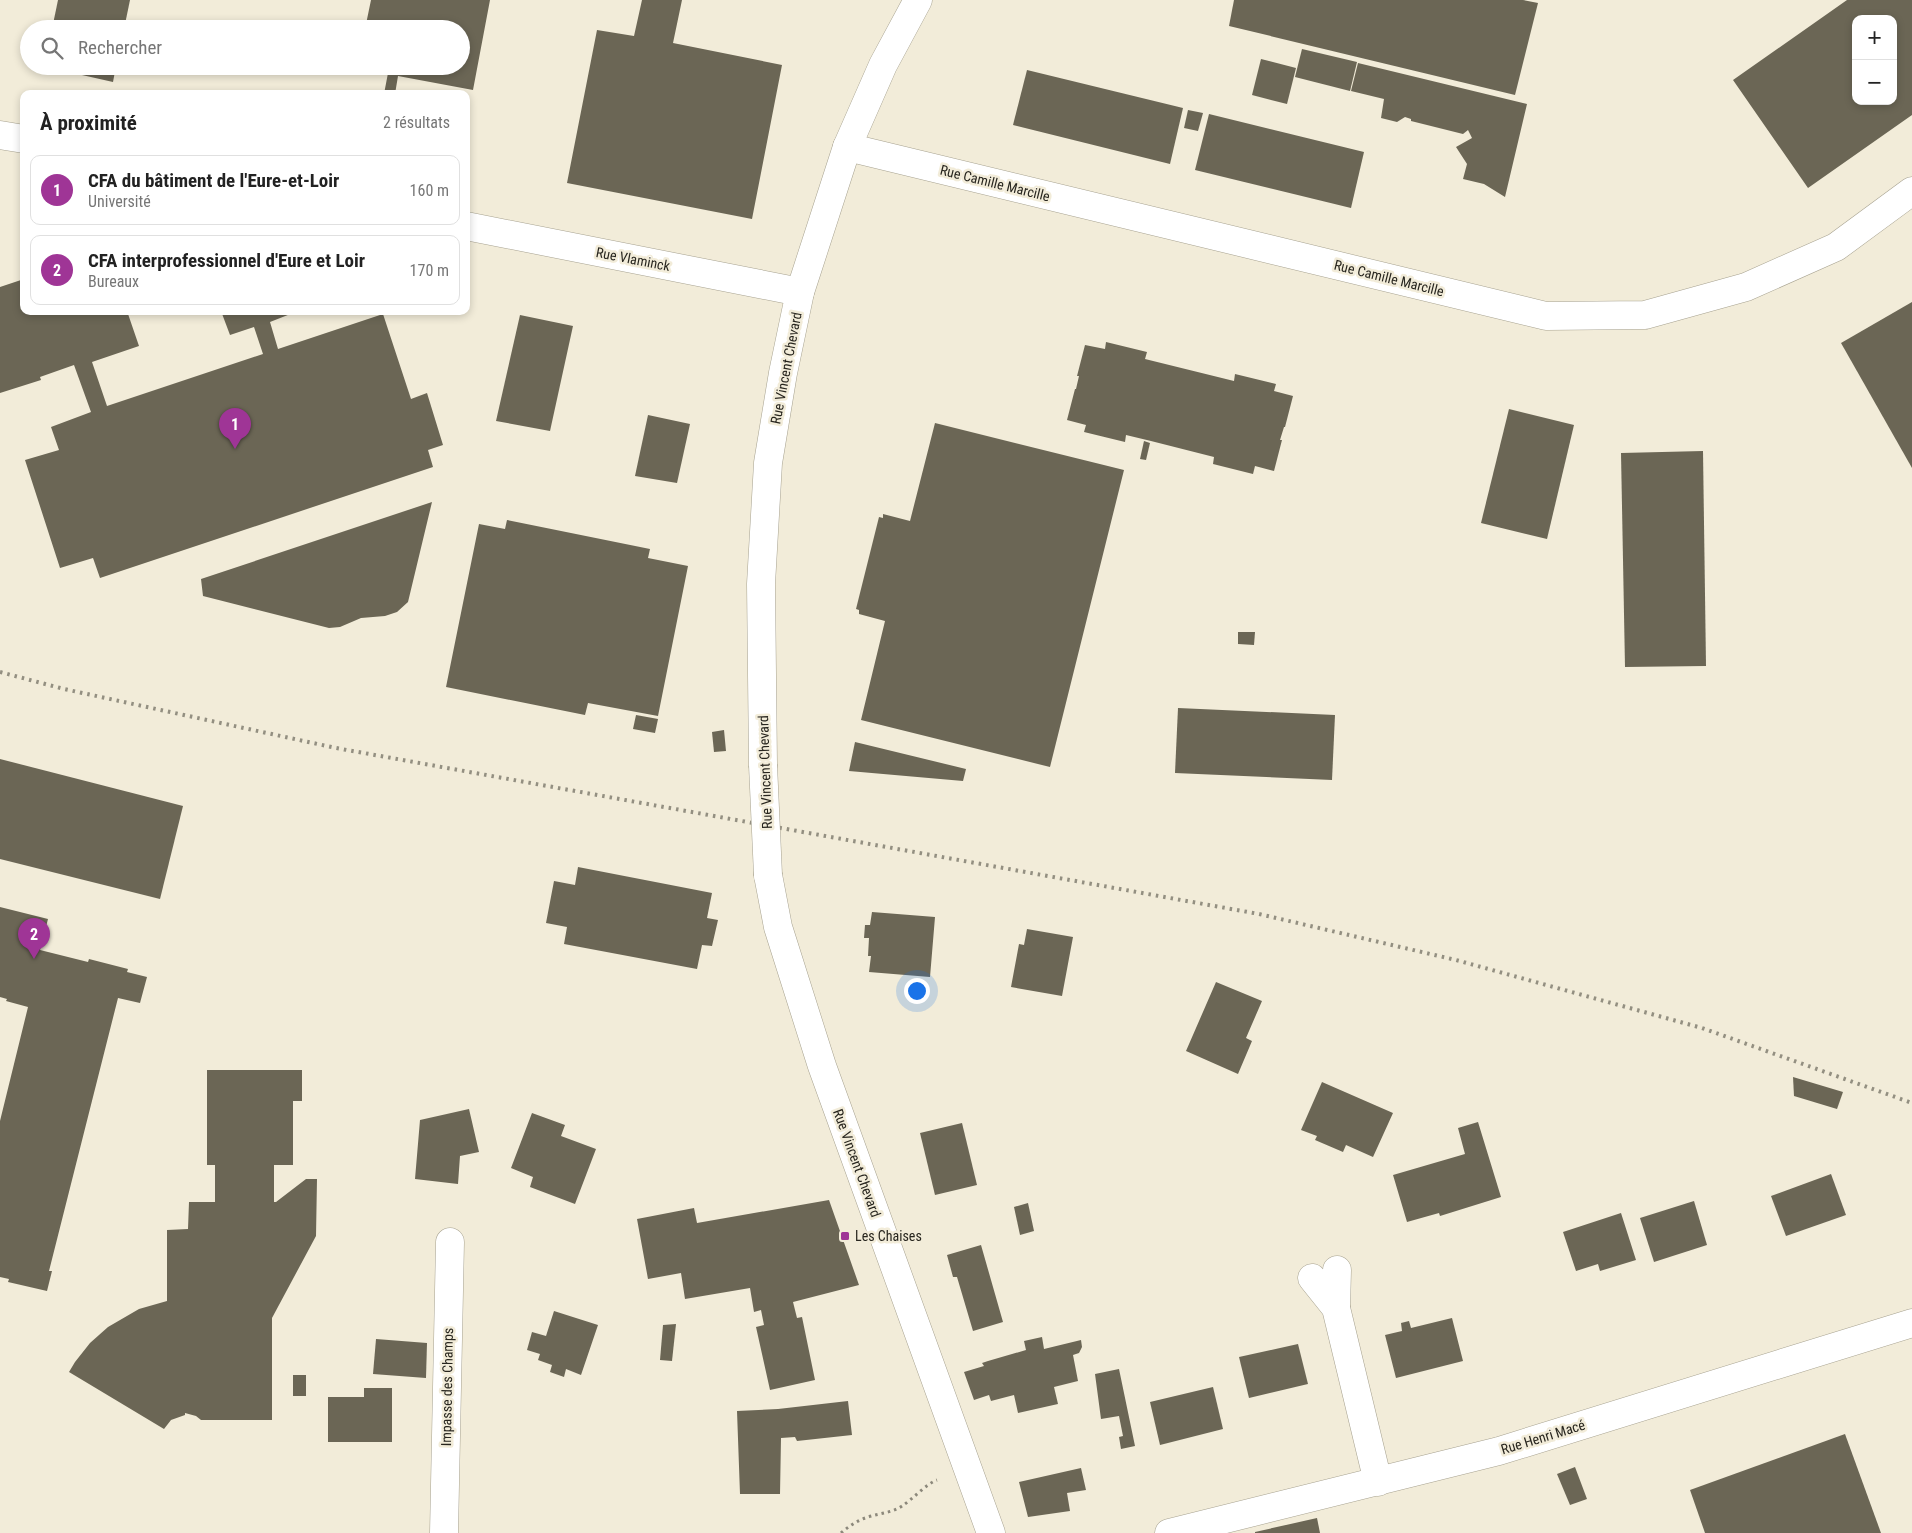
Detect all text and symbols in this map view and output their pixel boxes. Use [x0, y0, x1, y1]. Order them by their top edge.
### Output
map controls [1852, 15, 1897, 105]
button: + [1852, 15, 1897, 60]
search box [20, 20, 470, 75]
icon: search [38, 34, 66, 62]
text: Rechercher [78, 36, 162, 59]
button: − [1852, 60, 1897, 105]
text: À proximité [40, 111, 137, 135]
text: 2 résultats [383, 113, 450, 132]
street label: Rue Camille Marcille [938, 162, 1052, 204]
text: CFA du bâtiment de l'Eure-et-Loir [88, 169, 339, 192]
text: 1 [53, 181, 61, 200]
text: 160 m [410, 181, 449, 200]
text: Université [88, 192, 151, 211]
street label: Rue Vlaminck [595, 244, 672, 274]
text: CFA interprofessionnel d'Eure et Loir [88, 249, 365, 272]
street label: Rue Camille Marcille [1332, 257, 1446, 299]
text: 2 [53, 261, 61, 280]
text: 170 m [410, 261, 449, 280]
text: Bureaux [88, 272, 139, 291]
street label: Rue Vincent Chevard [767, 311, 805, 425]
pin: 1 [219, 408, 251, 449]
street label: Rue Vincent Chevard [755, 715, 775, 829]
pin: 2 [18, 918, 50, 959]
your location [904, 978, 930, 1004]
street label: Rue Vincent Chevard [830, 1107, 884, 1219]
place label: Les Chaises [855, 1228, 922, 1244]
marker: Les Chaises [839, 1230, 851, 1242]
street label: Impasse des Champs [438, 1328, 456, 1446]
street label: Rue Henri Macé [1499, 1417, 1587, 1457]

